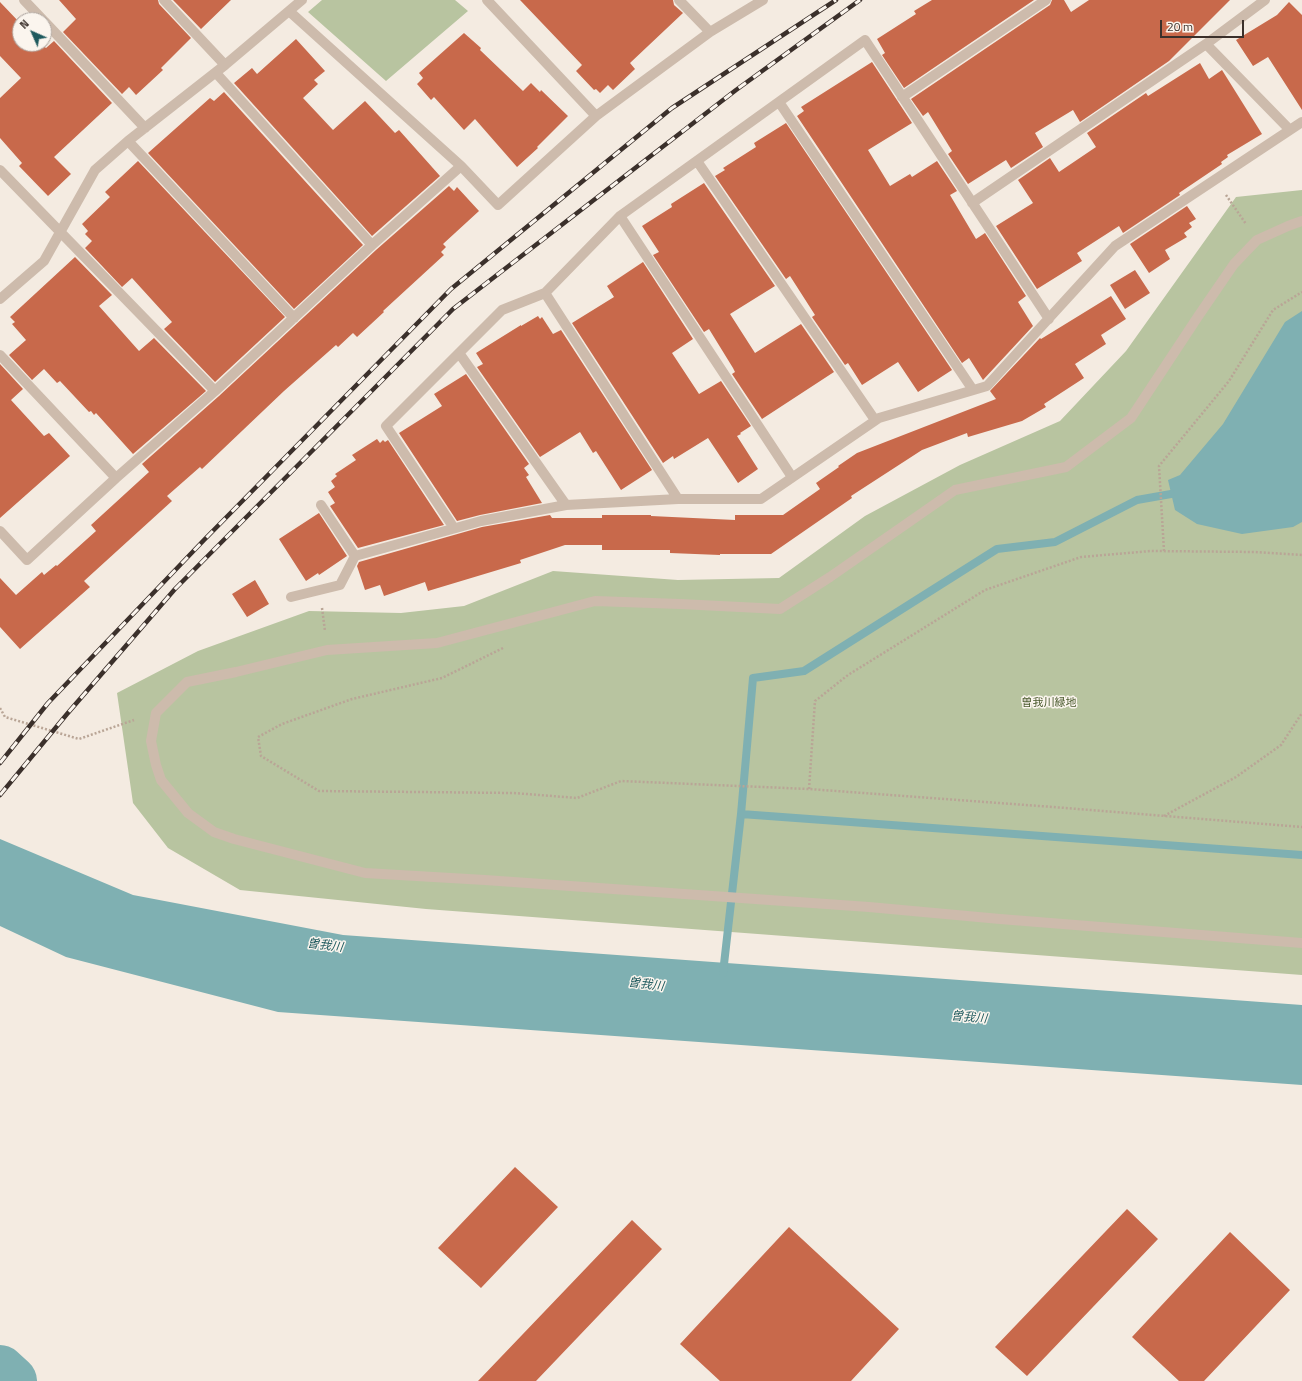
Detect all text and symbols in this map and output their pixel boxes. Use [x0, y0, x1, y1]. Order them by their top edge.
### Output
north arrow [12, 12, 52, 52]
scale bar [1162, 12, 1246, 38]
text: N [16, 16, 33, 33]
text: 20 m [1167, 17, 1193, 36]
park label: 曽我川緑地 [1022, 696, 1076, 710]
water label: 曽我川 [306, 937, 344, 955]
water label: 曽我川 [627, 976, 665, 994]
water label: 曽我川 [950, 1009, 988, 1027]

